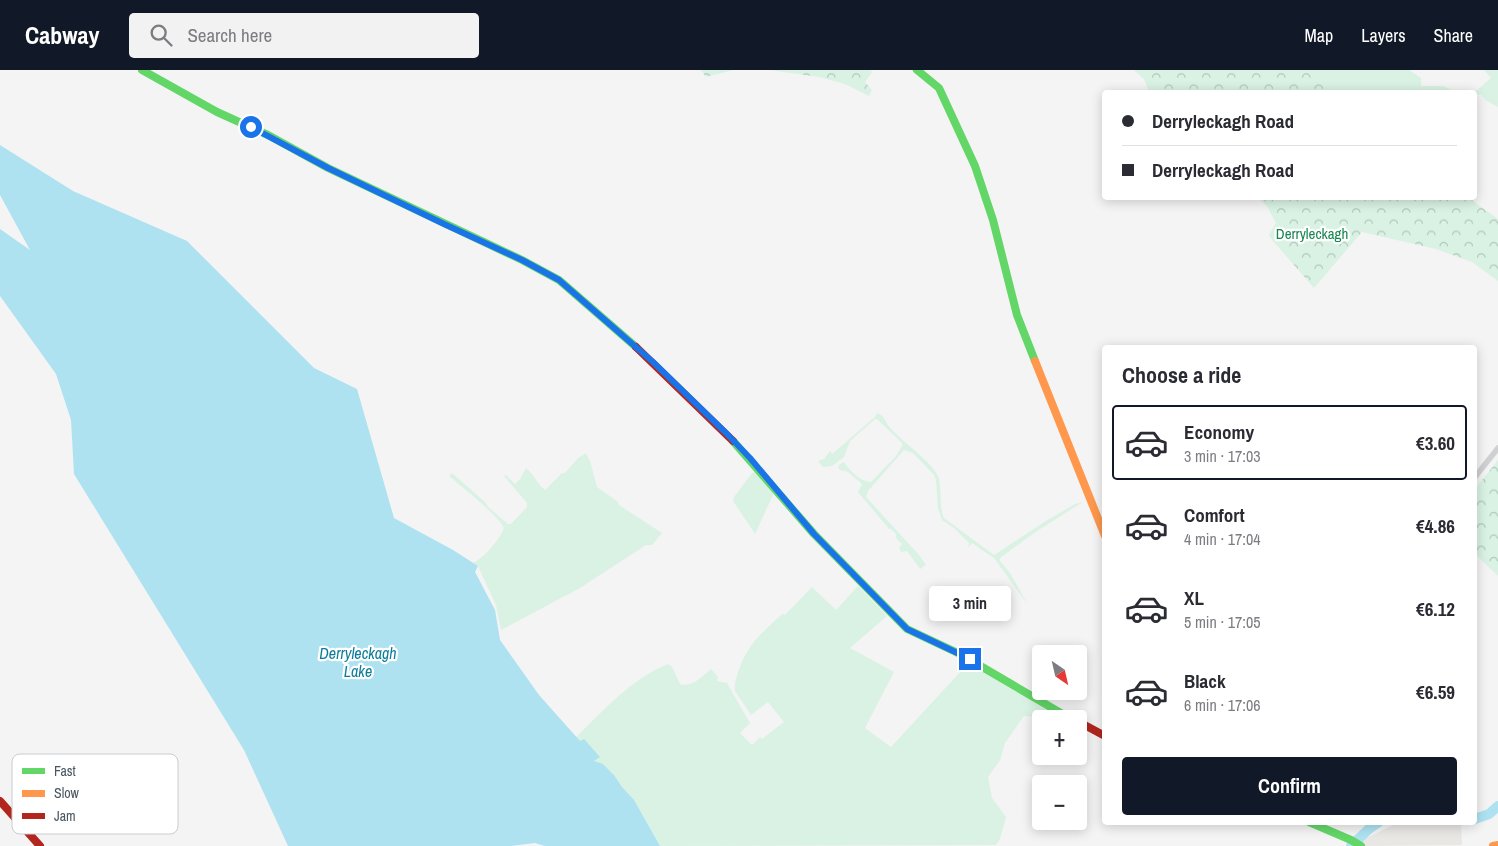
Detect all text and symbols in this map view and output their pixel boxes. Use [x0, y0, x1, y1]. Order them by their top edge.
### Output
search box [129, 13, 479, 58]
text: Cabway [25, 19, 99, 51]
icon: search [147, 21, 175, 49]
text: Search here [187, 22, 272, 48]
text: Map [1305, 23, 1333, 48]
text: Layers [1361, 23, 1406, 48]
text: Share [1434, 23, 1473, 48]
text: Derryleckagh Road [1152, 108, 1294, 134]
route start [240, 116, 262, 138]
text: Derryleckagh Road [1152, 157, 1294, 183]
park label: Derryleckagh [1276, 223, 1348, 244]
text: Choose a ride [1122, 360, 1241, 390]
text: Economy [1184, 419, 1254, 445]
icon: car [1124, 420, 1169, 465]
text: €3.60 [1416, 430, 1455, 456]
text: 3 min · 17:03 [1184, 445, 1261, 467]
text: Comfort [1184, 502, 1245, 528]
icon: car [1124, 503, 1169, 548]
text: €4.86 [1416, 513, 1455, 539]
text: 4 min · 17:04 [1184, 528, 1261, 550]
text: XL [1184, 585, 1204, 611]
callout: 3 min [929, 586, 1011, 622]
icon: car [1124, 586, 1169, 631]
text: 3 min [953, 592, 987, 614]
text: €6.12 [1416, 596, 1455, 622]
text: 5 min · 17:05 [1184, 611, 1261, 633]
water label: Derryleckagh Lake [319, 642, 397, 682]
north arrow [1032, 645, 1088, 700]
map controls [1032, 645, 1087, 830]
route end [959, 648, 981, 670]
text: Black [1184, 668, 1226, 694]
icon: car [1124, 669, 1169, 714]
text: €6.59 [1416, 679, 1455, 705]
text: 6 min · 17:06 [1184, 694, 1261, 716]
button: + [1032, 710, 1087, 765]
legend [12, 754, 178, 834]
button: Confirm [1122, 757, 1457, 815]
text: Fast [54, 762, 76, 780]
button: − [1032, 775, 1087, 830]
text: Slow [54, 784, 80, 802]
text: Jam [54, 807, 76, 825]

